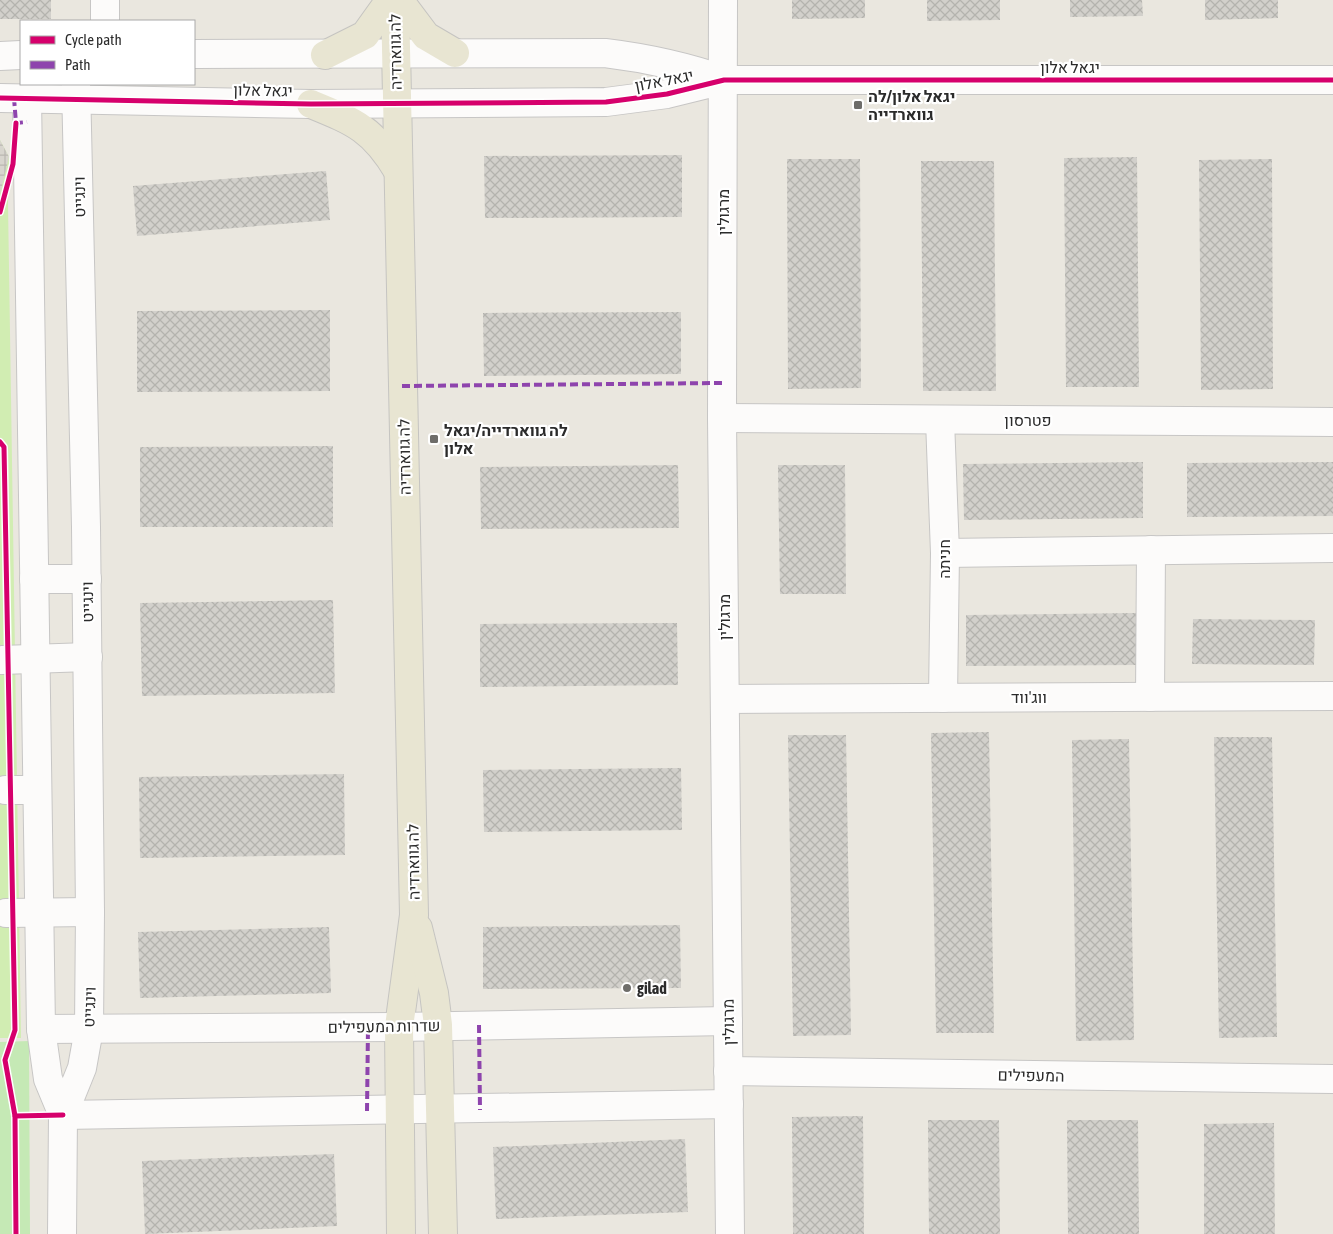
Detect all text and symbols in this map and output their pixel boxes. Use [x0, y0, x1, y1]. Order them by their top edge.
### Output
street label: לה גווארדיה [385, 14, 405, 90]
legend [20, 20, 195, 85]
text: Cycle path [65, 31, 122, 48]
text: Path [65, 56, 91, 73]
street label: יגאל אלון [1040, 58, 1100, 76]
street label: יגאל אלון [633, 65, 695, 95]
street label: יגאל אלון [233, 80, 293, 100]
place label: יגאל אלון/לה גווארדייה [868, 87, 956, 123]
marker: יגאל אלון/לה גווארדייה [852, 99, 864, 111]
street label: וינגייט [70, 176, 88, 218]
street label: מרגולין [714, 189, 732, 235]
street label: פטרסון [1004, 411, 1052, 429]
street label: לה גווארדיה [394, 419, 414, 495]
place label: לה גווארדייה/יגאל אלון [444, 421, 568, 457]
marker: לה גווארדייה/יגאל אלון [428, 433, 440, 445]
street label: חניתה [935, 539, 953, 579]
street label: וינגייט [78, 581, 96, 623]
street label: מרגולין [715, 594, 733, 640]
street label: ווג'ווד [1011, 688, 1047, 706]
street label: לה גווארדיה [403, 824, 423, 900]
place label: gilad [637, 979, 667, 997]
marker: gilad [621, 982, 633, 994]
street label: וינגייט [79, 986, 99, 1028]
street label: מרגולין [719, 999, 737, 1045]
street label: שדרות המעפילים [328, 1016, 440, 1036]
street label: המעפילים [997, 1065, 1065, 1085]

